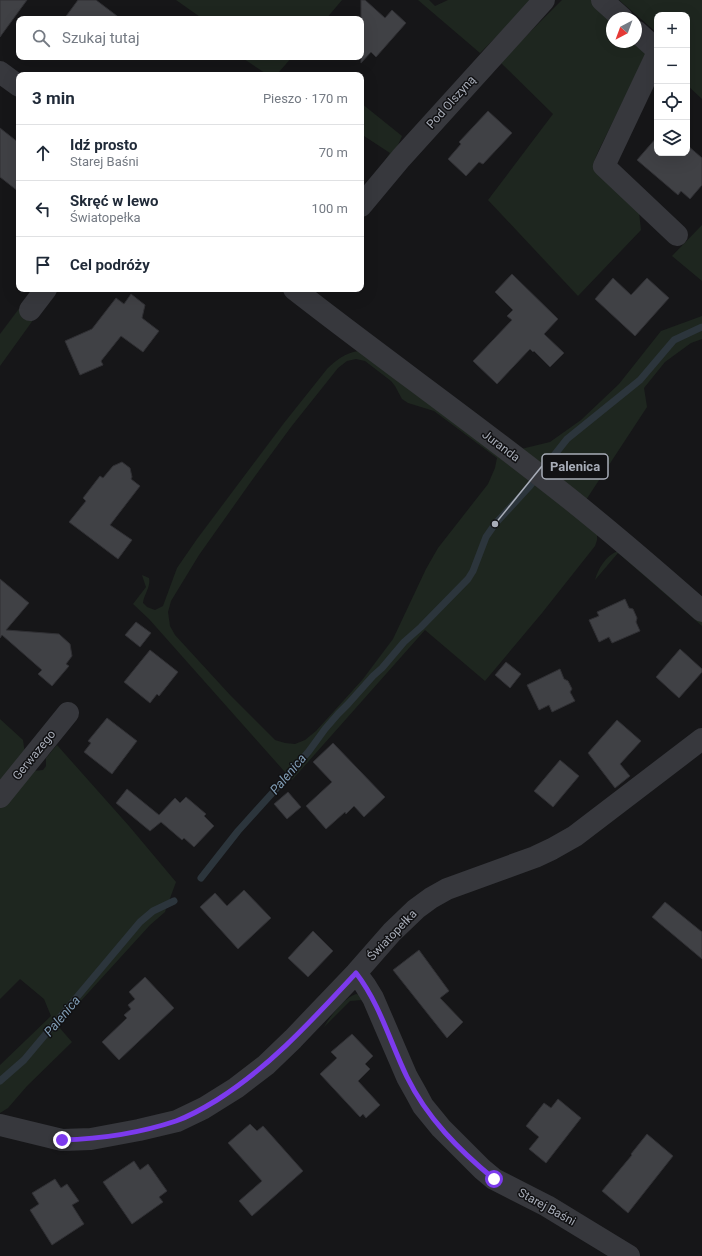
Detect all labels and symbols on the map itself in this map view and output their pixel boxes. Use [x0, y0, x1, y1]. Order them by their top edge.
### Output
north arrow [606, 12, 642, 48]
street label: Pod Olszyną [424, 73, 478, 131]
street label: Juranda [479, 427, 523, 465]
callout: Palenica [542, 454, 608, 479]
text: Palenica [550, 459, 600, 474]
street label: Gerwazego [10, 727, 58, 783]
water label: Palenica [267, 751, 309, 797]
street label: Światopełka [364, 906, 420, 963]
water label: Palenica [41, 993, 83, 1039]
route end [53, 1131, 71, 1149]
route start [485, 1170, 503, 1188]
street label: Starej Baśni [516, 1185, 578, 1229]

